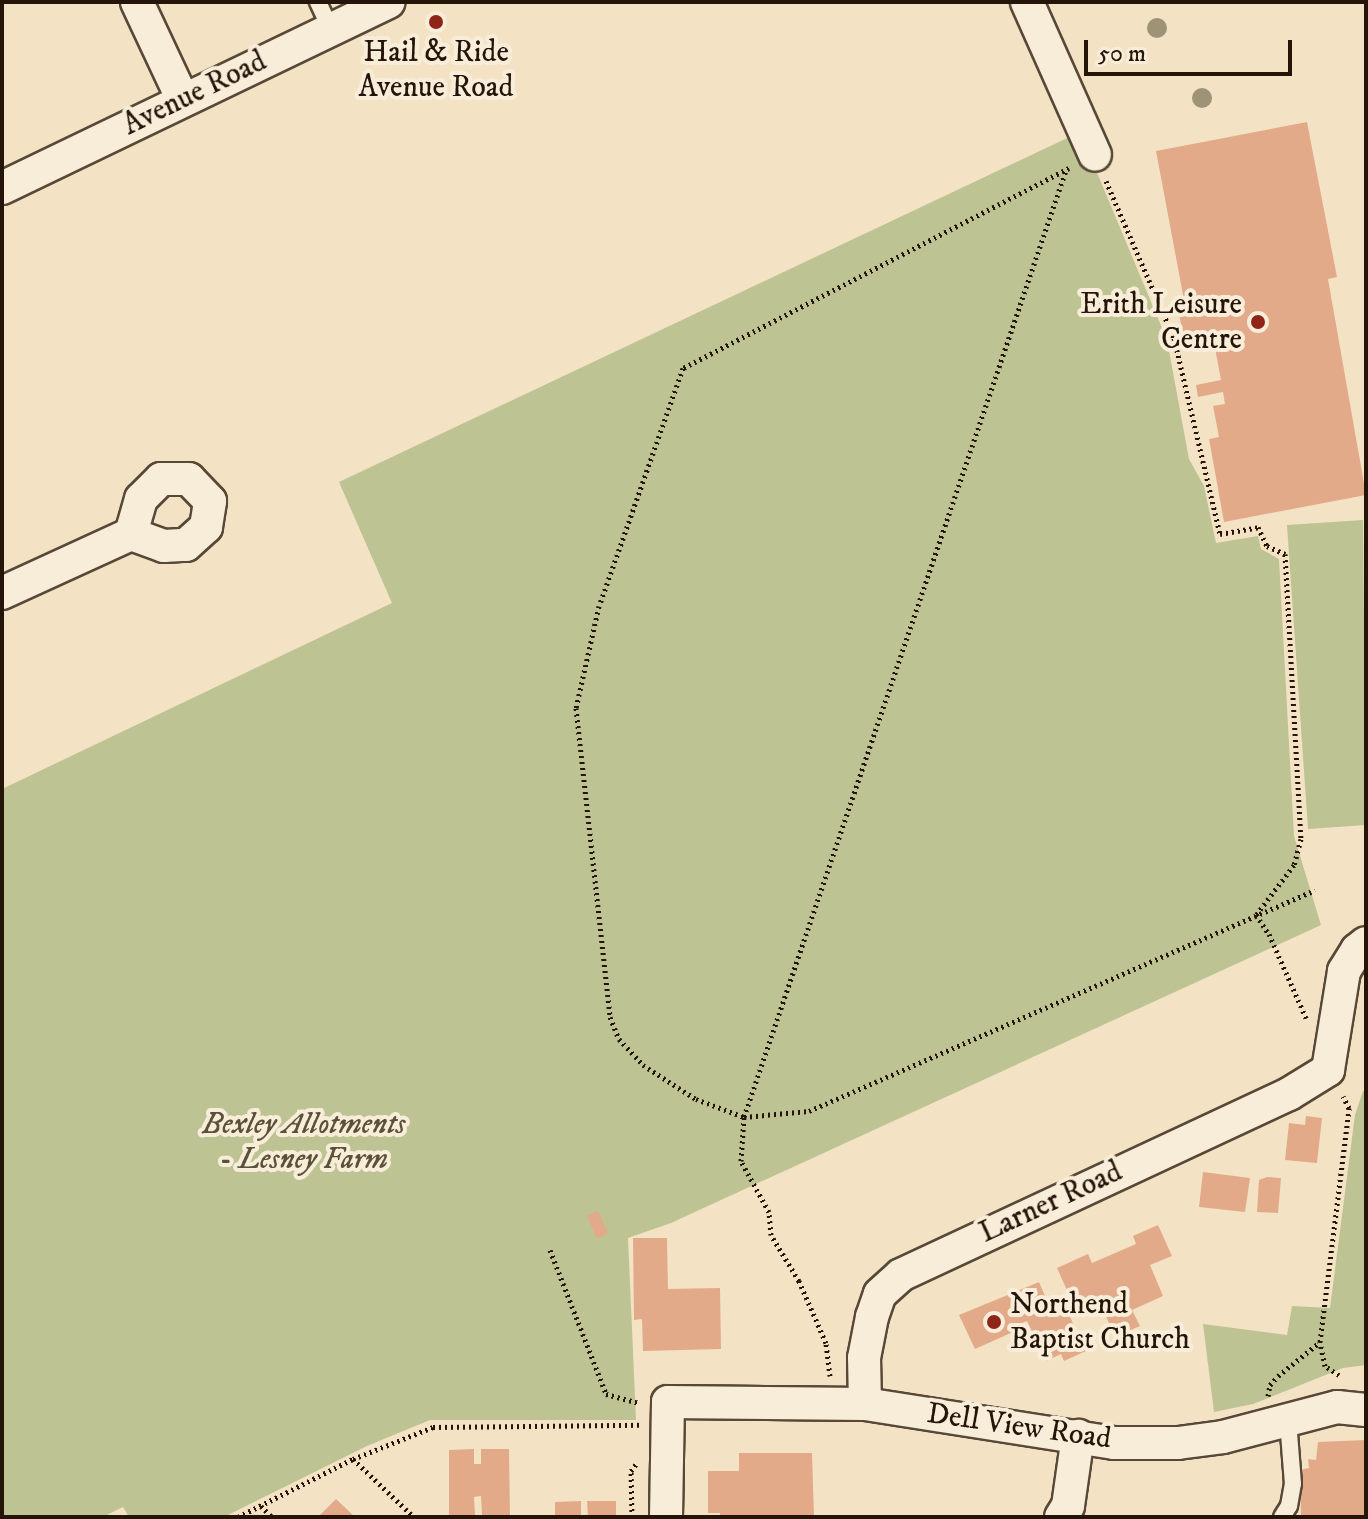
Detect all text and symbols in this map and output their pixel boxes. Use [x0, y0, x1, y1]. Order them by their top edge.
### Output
marker: Hail & Ride Avenue Road [427, 13, 445, 31]
scale bar [1088, 24, 1296, 74]
place label: Hail & Ride Avenue Road [358, 35, 514, 106]
text: 50 m [1098, 39, 1146, 69]
street label: Avenue Road [117, 44, 273, 144]
place label: Erith Leisure Centre [1080, 287, 1242, 358]
marker: Erith Leisure Centre [1249, 313, 1267, 331]
park label: Bexley Allotments - Lesney Farm [203, 1107, 405, 1178]
street label: Larner Road [974, 1154, 1128, 1252]
place label: Northend Baptist Church [1010, 1287, 1190, 1358]
marker: Northend Baptist Church [985, 1313, 1003, 1331]
street label: Dell View Road [924, 1396, 1114, 1458]

